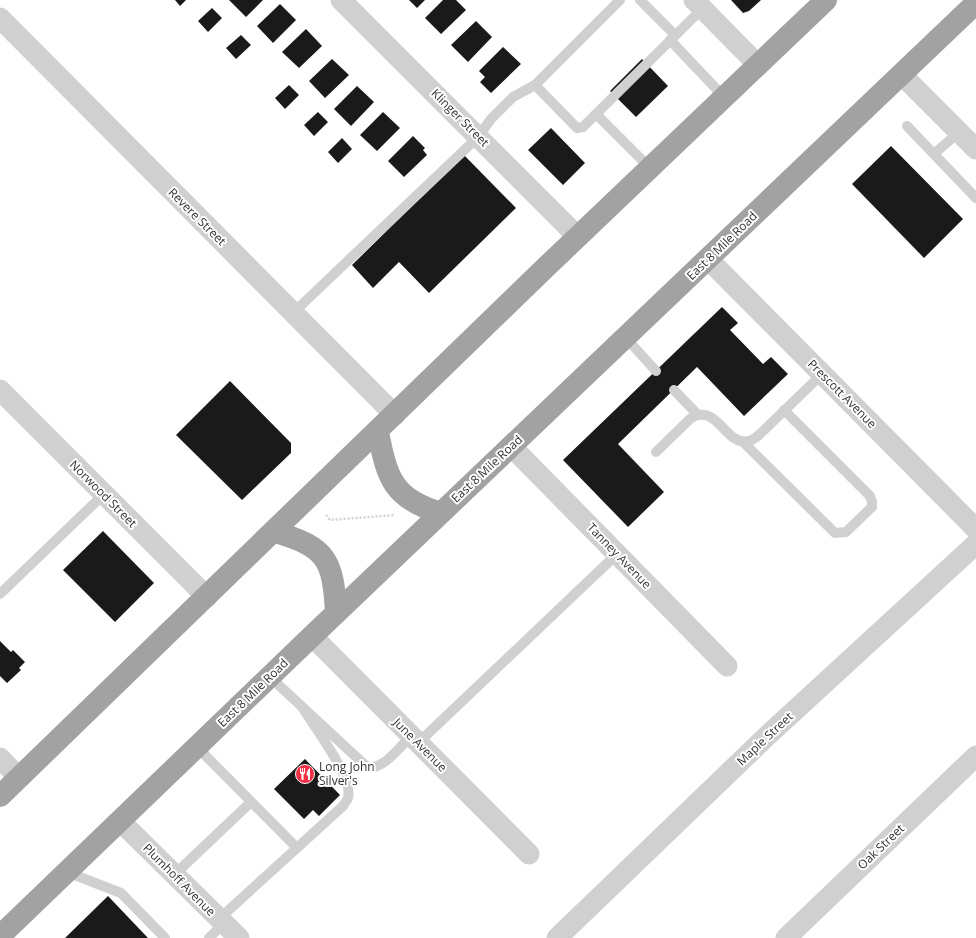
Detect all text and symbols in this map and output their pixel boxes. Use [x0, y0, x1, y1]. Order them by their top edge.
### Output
street label: Klinger Street [428, 85, 493, 150]
street label: Revere Street [165, 184, 230, 249]
street label: East 8 Mile Road [683, 208, 761, 284]
street label: Prescott Avenue [804, 355, 881, 432]
street label: East 8 Mile Road [447, 431, 526, 506]
street label: Norwood Street [66, 456, 141, 531]
street label: Tanney Avenue [583, 519, 655, 593]
street label: East 8 Mile Road [214, 655, 292, 731]
street label: Maple Street [733, 708, 796, 769]
street label: June Avenue [389, 713, 451, 775]
place label: Long John Silver's [319, 758, 375, 789]
restaurant icon: Long John Silver's [294, 763, 316, 785]
street label: Oak Street [854, 820, 908, 873]
street label: Plumhoff Avenue [139, 840, 220, 920]

